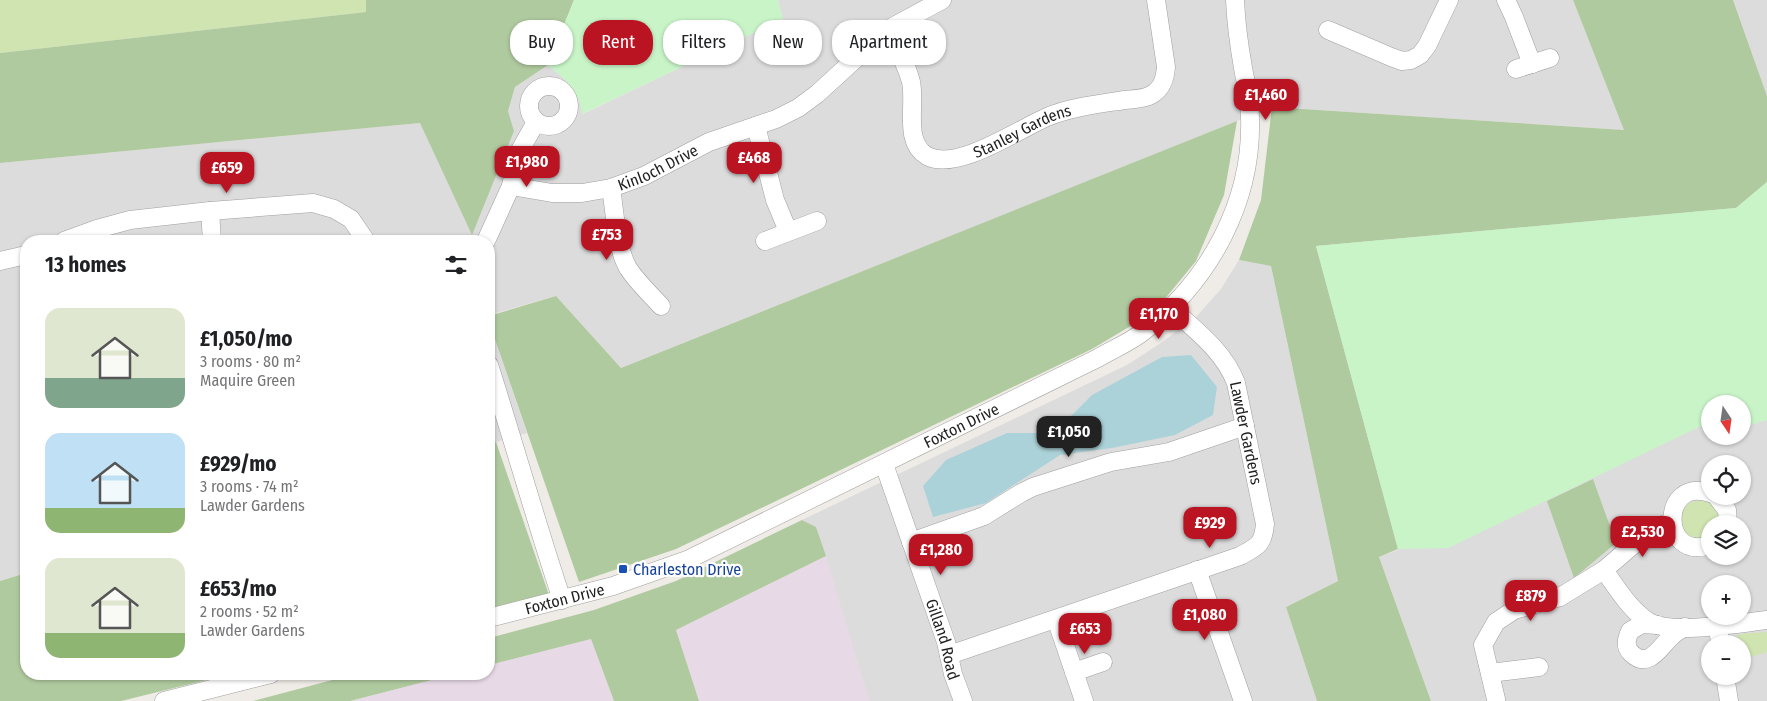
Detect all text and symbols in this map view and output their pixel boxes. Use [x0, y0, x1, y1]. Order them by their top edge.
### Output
chip: Buy [510, 20, 573, 65]
chip: Rent [583, 20, 653, 65]
chip: Filters [663, 20, 744, 65]
chip: New [754, 20, 822, 65]
chip: Apartment [832, 20, 946, 65]
pin: £1,460 [1225, 78, 1307, 121]
text: £1,460 [1245, 85, 1287, 104]
street label: Stanley Gardens [970, 100, 1073, 162]
street label: Kinloch Drive [615, 140, 701, 194]
pin: £468 [724, 142, 784, 184]
pin: £1,980 [486, 146, 568, 188]
text: £468 [738, 148, 770, 167]
pin: £659 [197, 152, 257, 194]
text: £1,980 [506, 152, 548, 171]
text: £659 [211, 158, 243, 177]
pin: £753 [577, 218, 637, 261]
text: £753 [592, 225, 622, 244]
icon: filters [442, 251, 470, 279]
text: 13 homes [45, 252, 126, 278]
pin: £1,170 [1118, 298, 1200, 340]
text: £1,170 [1140, 304, 1178, 323]
text: £1,050/mo [200, 326, 293, 352]
icon: home [85, 328, 145, 388]
text: 3 rooms · 80 m² [200, 352, 301, 371]
text: Maquire Green [200, 371, 296, 390]
street label: Lawder Gardens [1226, 380, 1266, 486]
north arrow [1701, 395, 1751, 445]
map controls [1701, 395, 1751, 685]
street label: Foxton Drive [921, 399, 1002, 452]
pin: £1,050 [1028, 416, 1110, 458]
text: £1,050 [1048, 422, 1090, 441]
text: £929/mo [200, 451, 277, 477]
icon: home [85, 453, 145, 513]
button: locate [1701, 455, 1751, 505]
text: 3 rooms · 74 m² [200, 477, 298, 496]
text: Lawder Gardens [200, 496, 305, 515]
pin: £929 [1180, 506, 1240, 549]
text: £929 [1194, 513, 1226, 532]
button: layers [1701, 515, 1751, 565]
pin: £2,530 [1602, 516, 1684, 558]
text: £2,530 [1621, 522, 1665, 541]
pin: £1,280 [900, 534, 982, 576]
text: £1,280 [920, 540, 962, 559]
place label: Charleston Drive [633, 560, 741, 579]
marker: Charleston Drive [617, 563, 629, 575]
button: + [1701, 575, 1751, 625]
text: £653/mo [200, 576, 277, 602]
icon: home [85, 578, 145, 638]
street label: Foxton Drive [523, 579, 606, 618]
pin: £879 [1501, 580, 1561, 622]
text: £879 [1516, 586, 1546, 605]
street label: Gilland Road [922, 596, 964, 682]
pin: £1,080 [1164, 598, 1246, 641]
text: 2 rooms · 52 m² [200, 602, 299, 621]
text: £1,080 [1183, 605, 1227, 624]
pin: £653 [1055, 612, 1115, 655]
text: £653 [1070, 619, 1100, 638]
text: Lawder Gardens [200, 621, 305, 640]
button: − [1701, 635, 1751, 685]

